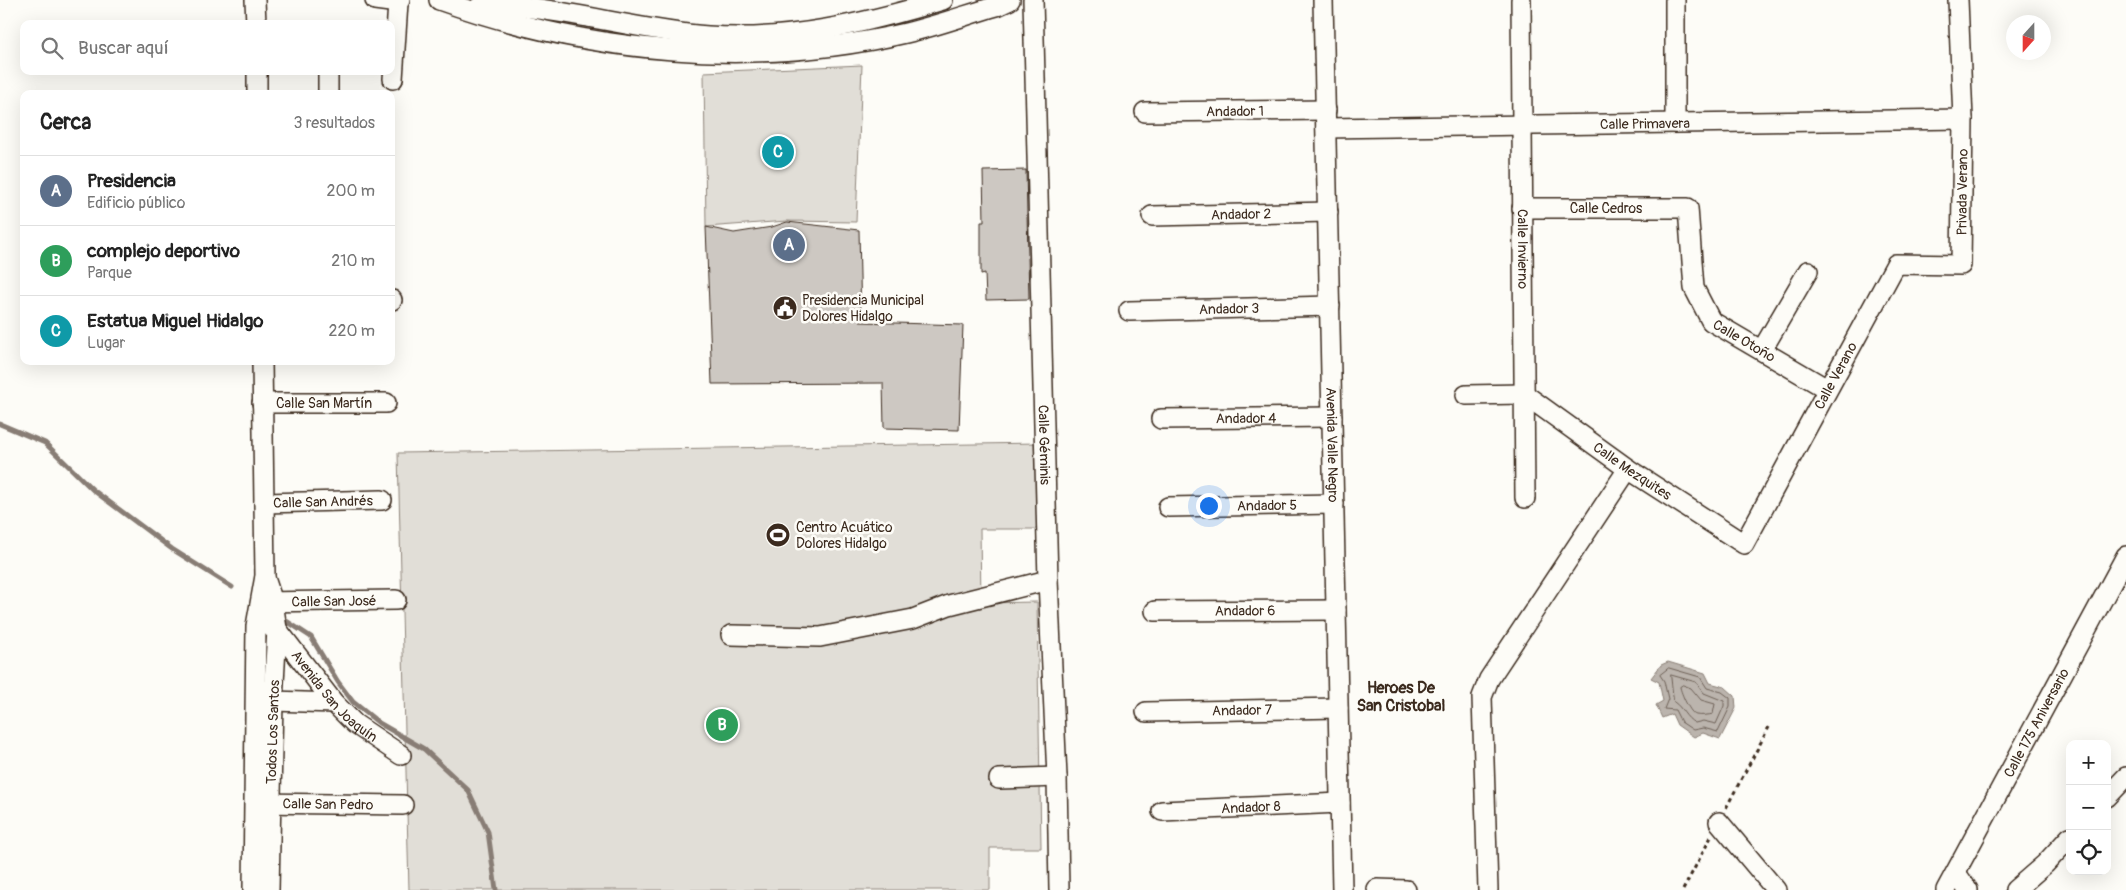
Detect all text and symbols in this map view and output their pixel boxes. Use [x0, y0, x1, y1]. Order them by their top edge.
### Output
north arrow [2006, 15, 2051, 60]
search box [20, 20, 395, 75]
icon: search [38, 34, 66, 62]
text: Buscar aquí [78, 36, 169, 60]
street label: Andador 1 [1206, 102, 1264, 120]
text: Cerca [40, 109, 91, 136]
text: 3 resultados [293, 113, 375, 133]
street label: Calle Primavera [1600, 114, 1690, 133]
pin: C [762, 133, 794, 171]
street label: Privada Verano [1953, 148, 1971, 235]
text: Presidencia [87, 169, 176, 193]
text: A [51, 181, 61, 201]
text: 200 m [327, 181, 375, 201]
text: Edificio público [87, 193, 185, 213]
street label: Calle Cedros [1570, 200, 1643, 217]
street label: Andador 2 [1211, 205, 1272, 223]
street label: Calle Invierno [1514, 209, 1532, 290]
pin: A [773, 226, 805, 264]
text: complejo deportivo [87, 239, 240, 263]
text: B [51, 251, 61, 271]
text: 210 m [331, 251, 375, 271]
text: Parque [87, 263, 132, 283]
place label: Presidencia Municipal Dolores Hidalgo [802, 292, 924, 325]
public building icon: Presidencia Municipal Dolores Hidalgo [772, 295, 798, 321]
street label: Andador 3 [1199, 299, 1260, 318]
text: Estatua Miguel Hidalgo [87, 309, 264, 333]
street label: Calle Otoño [1710, 316, 1779, 366]
text: C [51, 321, 61, 341]
text: 220 m [329, 321, 375, 341]
text: Lugar [87, 333, 125, 353]
street label: Calle Verano [1810, 339, 1861, 412]
street label: Avenida Valle Negro [1323, 387, 1342, 503]
street label: Calle San Martín [276, 395, 372, 412]
street label: Calle Géminis [1035, 405, 1054, 486]
street label: Andador 4 [1216, 409, 1276, 427]
street label: Calle Mezquites [1590, 438, 1675, 504]
street label: Calle San Andrés [273, 492, 374, 511]
your location [1196, 493, 1222, 519]
street label: Andador 5 [1237, 496, 1297, 514]
place label: Centro Acuático Dolores Hidalgo [796, 519, 893, 552]
sports icon: Centro Acuático Dolores Hidalgo [765, 522, 791, 548]
street label: Calle San José [291, 592, 377, 610]
street label: Andador 6 [1215, 602, 1275, 619]
street label: Avenida San Joaquín [288, 647, 381, 745]
street label: Calle 175 Aniversario [2000, 665, 2073, 780]
district label: Heroes De San Cristobal [1357, 678, 1445, 716]
street label: Todos Los Santos [263, 679, 283, 784]
street label: Andador 7 [1212, 701, 1273, 719]
pin: B [706, 706, 738, 744]
map controls [2066, 740, 2111, 875]
button: + [2066, 740, 2111, 785]
button: − [2066, 785, 2111, 830]
street label: Calle San Pedro [282, 795, 374, 813]
street label: Andador 8 [1221, 797, 1281, 817]
button: locate [2066, 830, 2111, 875]

